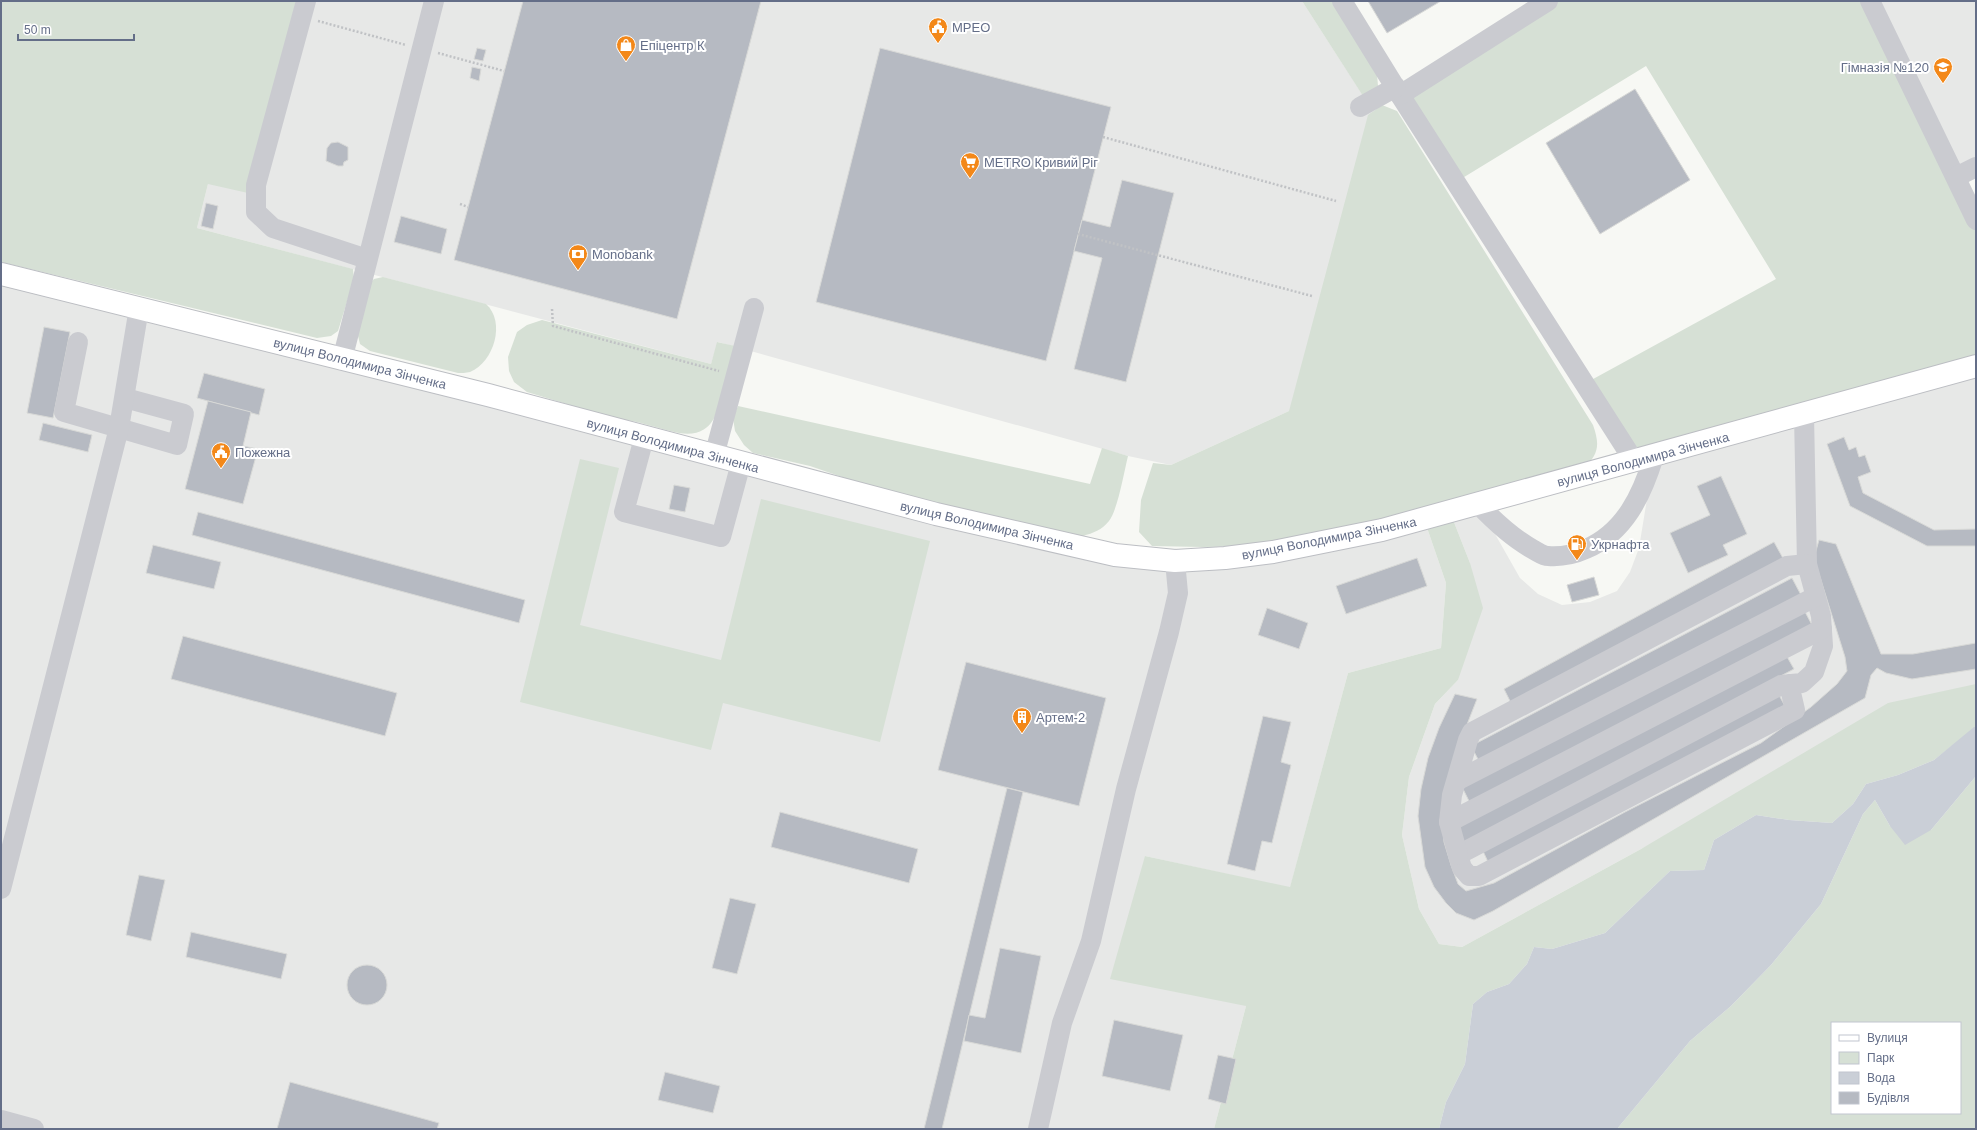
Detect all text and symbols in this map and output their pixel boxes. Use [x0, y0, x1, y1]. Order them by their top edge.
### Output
scale bar [18, 16, 134, 42]
public building icon: МРЕО [927, 16, 949, 44]
place label: МРЕО [952, 20, 990, 35]
text: 50 m [24, 23, 51, 37]
shop icon: Епіцентр К [615, 34, 637, 62]
place label: Епіцентр К [640, 38, 705, 53]
school or university icon: Гімназія №120 [1932, 56, 1954, 84]
place label: Гімназія №120 [1841, 60, 1929, 75]
supermarket icon: METRO Кривий Ріг [959, 151, 981, 179]
place label: METRO Кривий Ріг [984, 155, 1098, 170]
bank icon: Monobank [567, 243, 589, 271]
place label: Monobank [592, 247, 653, 262]
street label: вулиця Володимира Зінченка [272, 335, 449, 392]
street label: вулиця Володимира Зінченка [585, 415, 761, 476]
street label: вулиця Володимира Зінченка [1555, 429, 1732, 490]
public building icon: Пожежна [210, 441, 232, 469]
place label: Пожежна [235, 445, 291, 460]
street label: вулиця Володимира Зінченка [899, 498, 1076, 553]
street label: вулиця Володимира Зінченка [1241, 514, 1418, 563]
fuel station icon: Укрнафта [1566, 533, 1588, 561]
place label: Укрнафта [1591, 537, 1650, 552]
building icon: Артем-2 [1011, 706, 1033, 734]
place label: Артем-2 [1036, 710, 1085, 725]
legend [1831, 1022, 1961, 1114]
text: Вулиця [1867, 1031, 1908, 1045]
text: Парк [1867, 1051, 1895, 1065]
text: Вода [1867, 1071, 1895, 1085]
text: Будівля [1867, 1091, 1909, 1105]

